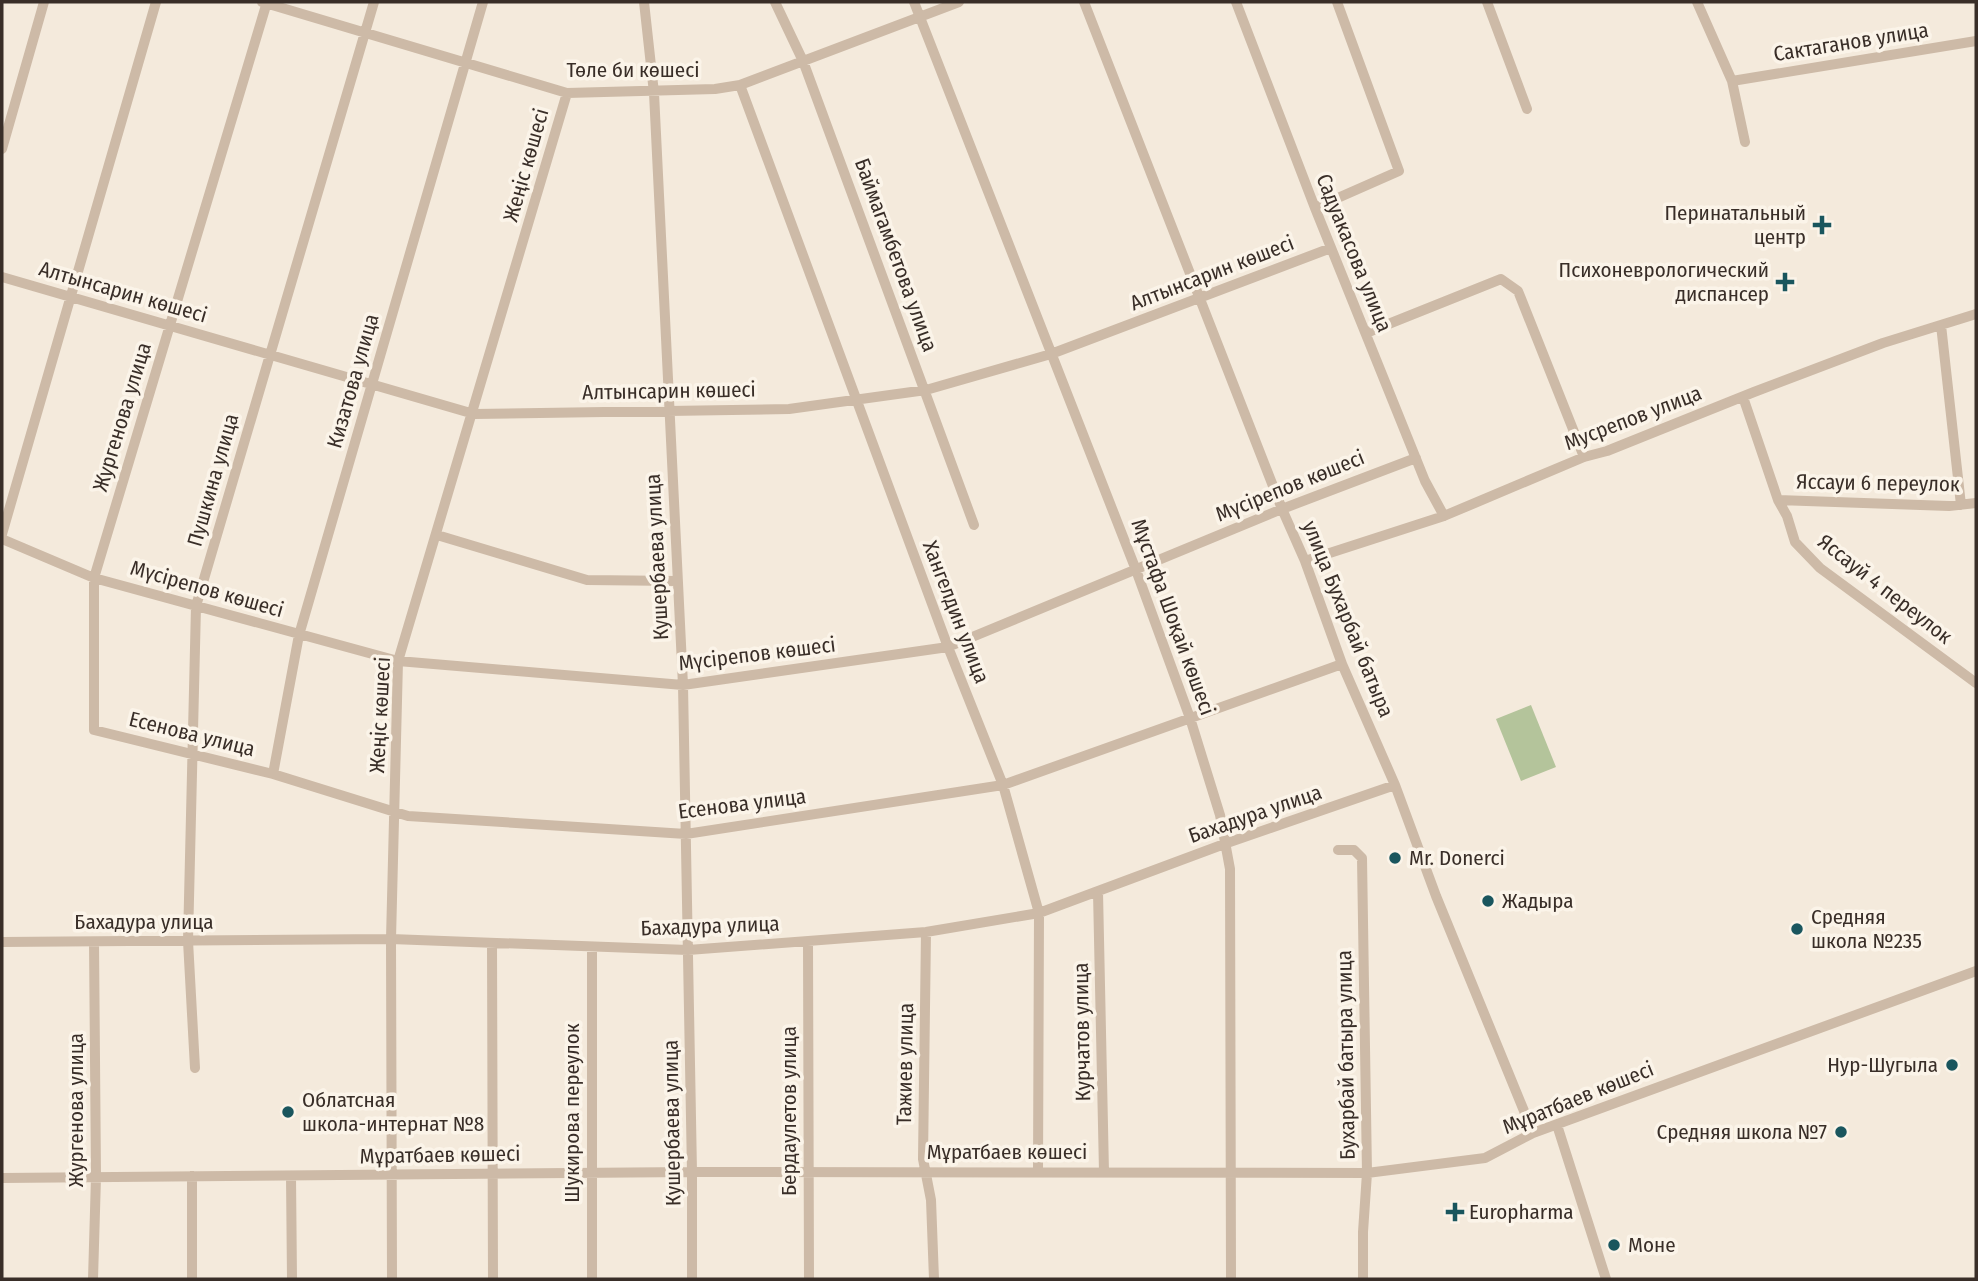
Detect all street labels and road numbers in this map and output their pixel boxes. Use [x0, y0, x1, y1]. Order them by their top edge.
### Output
street label: Сактаганов улица [1772, 17, 1930, 67]
street label: Төле би көшесі [567, 57, 700, 83]
street label: Жеңіс көшесі [497, 105, 555, 225]
street label: Баймагамбетова улица [849, 155, 943, 355]
street label: Садуакасова улица [1310, 170, 1398, 336]
street label: Алтынсарин көшесі [1126, 230, 1298, 316]
street label: Алтынсарин көшесі [36, 256, 210, 328]
street label: Кизатова улица [321, 311, 385, 451]
street label: Жургенова улица [87, 339, 157, 495]
street label: Алтынсарин көшесі [582, 376, 756, 406]
street label: Мусрепов улица [1561, 380, 1705, 456]
street label: Пушкина улица [182, 410, 244, 550]
street label: Мүсірепов көшесі [1212, 444, 1368, 528]
street label: Яссауи 6 переулок [1796, 469, 1960, 497]
street label: Кушербаева улица [640, 473, 674, 641]
street label: Мұстафа Шоқай көшесі [1125, 515, 1221, 719]
street label: улица Бухарбай батыра [1297, 517, 1399, 721]
street label: Яссауй 4 переулок [1813, 528, 1957, 650]
street label: Хангелдин улица [917, 537, 995, 687]
street label: Мүсірепов көшесі [127, 555, 287, 623]
street label: Мүсірепов көшесі [677, 631, 837, 677]
street label: Жеңіс көшесі [364, 656, 396, 774]
street label: Есенова улица [126, 706, 258, 762]
street label: Бахадура улица [1185, 779, 1325, 849]
street label: Есенова улица [676, 783, 808, 825]
street label: Бахадура улица [74, 909, 214, 935]
street label: Бахадура улица [640, 911, 780, 941]
street label: Бухарбай батыра улица [1331, 950, 1361, 1160]
street label: Курчатов улица [1068, 962, 1096, 1102]
street label: Тажиев улица [891, 1003, 919, 1125]
street label: Шукирова переулок [559, 1023, 585, 1203]
street label: Бердаулетов улица [776, 1026, 802, 1196]
street label: Жургенова улица [63, 1033, 89, 1187]
street label: Кушербаева улица [658, 1040, 686, 1206]
street label: Мұратбаев көшесі [1499, 1056, 1657, 1140]
street label: Мұратбаев көшесі [927, 1139, 1087, 1165]
street label: Мұратбаев көшесі [359, 1141, 521, 1169]

